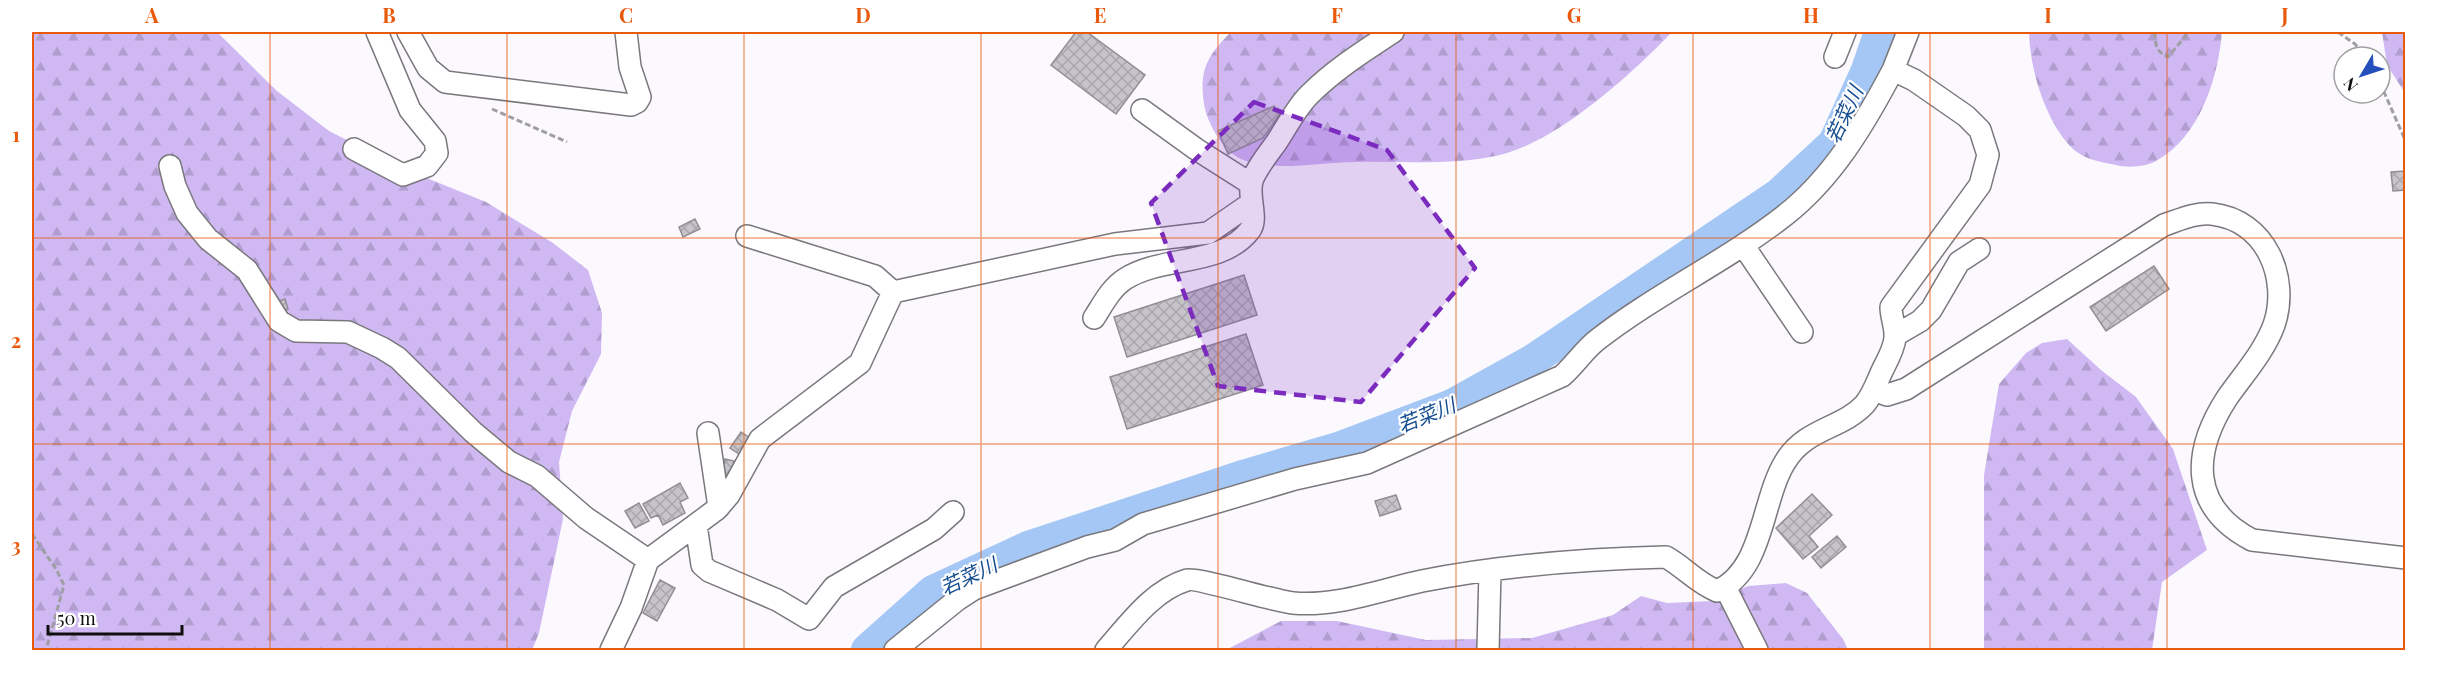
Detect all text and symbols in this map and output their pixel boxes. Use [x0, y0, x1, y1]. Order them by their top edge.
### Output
text: A [144, 1, 159, 28]
text: B [382, 1, 396, 28]
text: C [619, 1, 633, 28]
text: D [855, 1, 871, 28]
text: E [1094, 1, 1106, 28]
text: F [1331, 1, 1343, 28]
text: G [1567, 1, 1582, 28]
text: H [1803, 1, 1819, 28]
text: I [2044, 1, 2052, 28]
text: J [2280, 1, 2289, 28]
north arrow [2332, 45, 2392, 105]
text: N [2338, 73, 2362, 96]
water label: 若菜川 [1818, 79, 1869, 147]
text: 1 [12, 120, 20, 147]
text: 2 [11, 326, 21, 353]
water label: 若菜川 [1393, 389, 1461, 438]
text: 3 [11, 531, 21, 558]
water label: 若菜川 [935, 549, 1003, 600]
scale bar [48, 598, 182, 636]
text: 50 m [57, 606, 96, 630]

